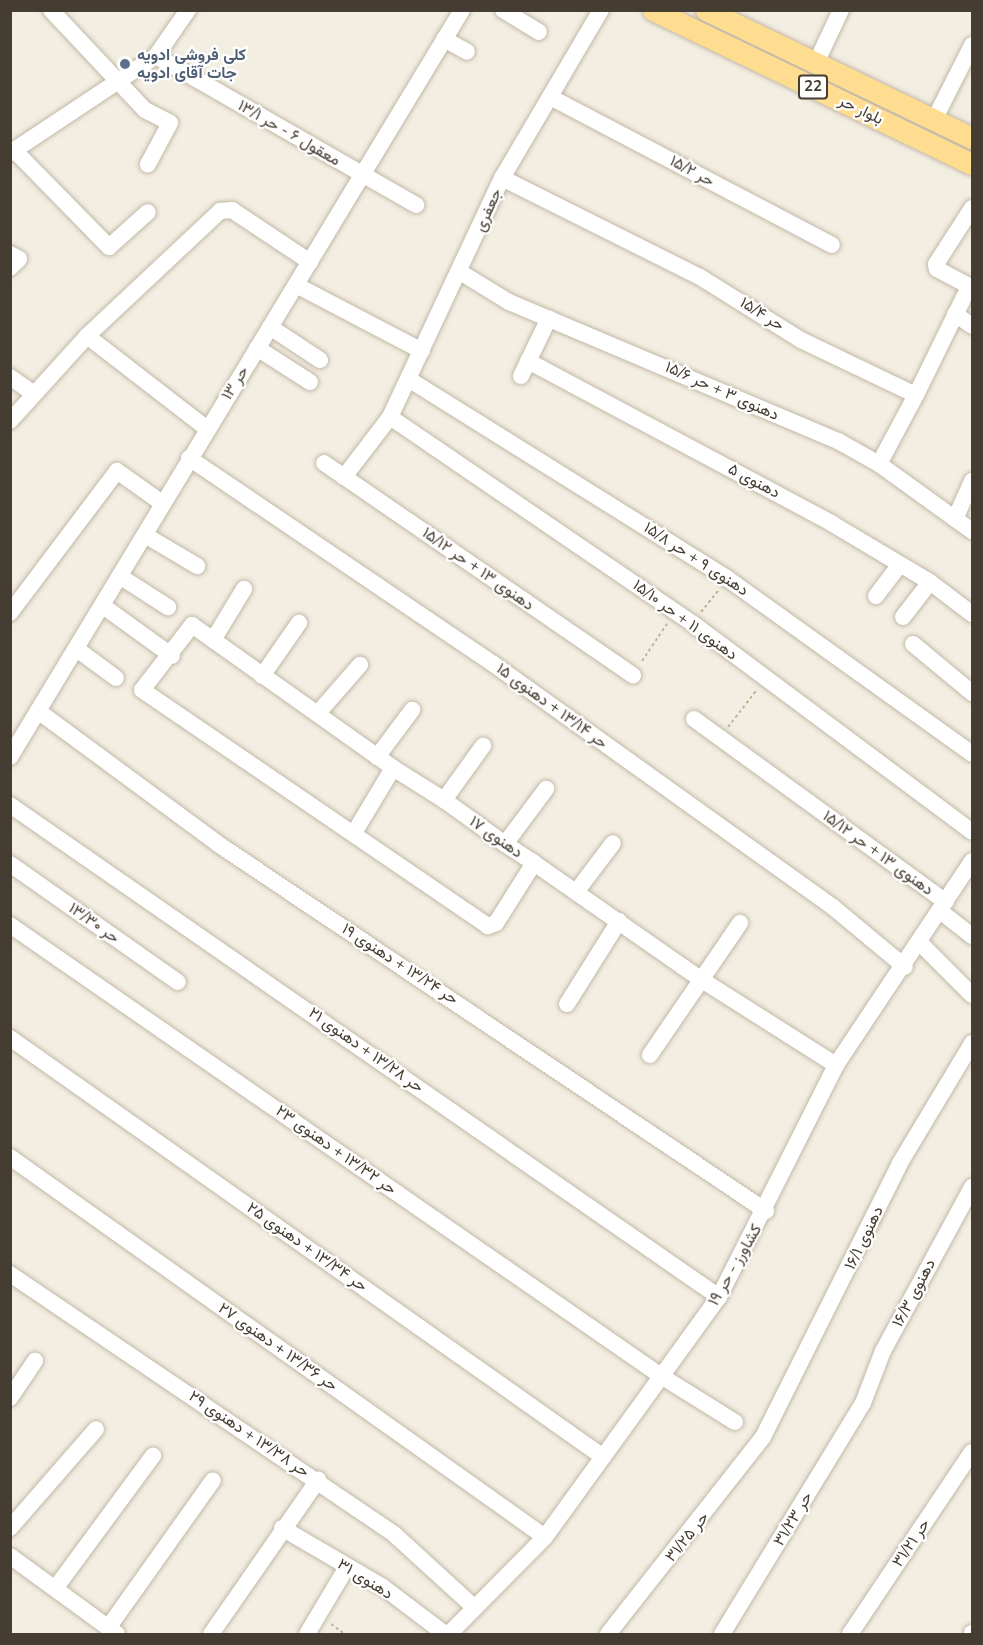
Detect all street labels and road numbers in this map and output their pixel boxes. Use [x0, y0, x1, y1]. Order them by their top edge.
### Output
road number: 22 [798, 75, 828, 99]
street label: بلوار حر [836, 91, 886, 129]
street label: معقول ۶ - حر ۱۳/۱ [234, 96, 344, 170]
street label: حر ۱۵/۲ [666, 151, 718, 191]
street label: جعفری [470, 185, 506, 235]
street label: حر ۱۵/۴ [736, 293, 788, 335]
street label: دهنوی ۳ + حر ۱۵/۶ [662, 357, 782, 425]
street label: حر ۱۳ [217, 363, 253, 403]
street label: دهنوی ۵ [725, 459, 783, 503]
street label: دهنوی ۹ + حر ۱۵/۸ [640, 518, 752, 600]
street label: دهنوی ۱۳ + حر ۱۵/۱۲ [418, 523, 538, 615]
street label: دهنوی ۱۱ + حر ۱۵/۱۰ [629, 576, 741, 664]
street label: حر ۱۳/۱۴ + دهنوی ۱۵ [493, 659, 611, 753]
street label: دهنوی ۱۳ + حر ۱۵/۱۲ [819, 806, 937, 900]
street label: دهنوی ۱۷ [466, 812, 526, 862]
street label: حر ۱۳/۳۰ [65, 899, 123, 947]
street label: حر ۱۳/۲۴ + دهنوی ۱۹ [338, 919, 462, 1009]
street label: حر ۱۳/۲۸ + دهنوی ۲۱ [305, 1003, 427, 1097]
street label: حر ۱۳/۳۲ + دهنوی ۲۳ [272, 1101, 400, 1199]
street label: حر ۱۳/۳۴ + دهنوی ۲۵ [243, 1198, 371, 1296]
street label: دهنوی ۱۶/۱ [840, 1203, 888, 1273]
street label: کشاورز - حر ۱۹ [704, 1221, 766, 1309]
street label: دهنوی ۱۶/۳ [888, 1256, 940, 1330]
street label: حر ۱۳/۳۶ + دهنوی ۲۷ [215, 1299, 341, 1395]
street label: حر ۱۳/۳۸ + دهنوی ۲۹ [185, 1387, 313, 1481]
street label: حر ۳۱/۲۳ [769, 1489, 817, 1549]
street label: حر ۳۱/۲۵ [661, 1508, 713, 1566]
street label: حر ۳۱/۲۱ [888, 1515, 934, 1571]
street label: دهنوی ۳۱ [334, 1554, 396, 1604]

